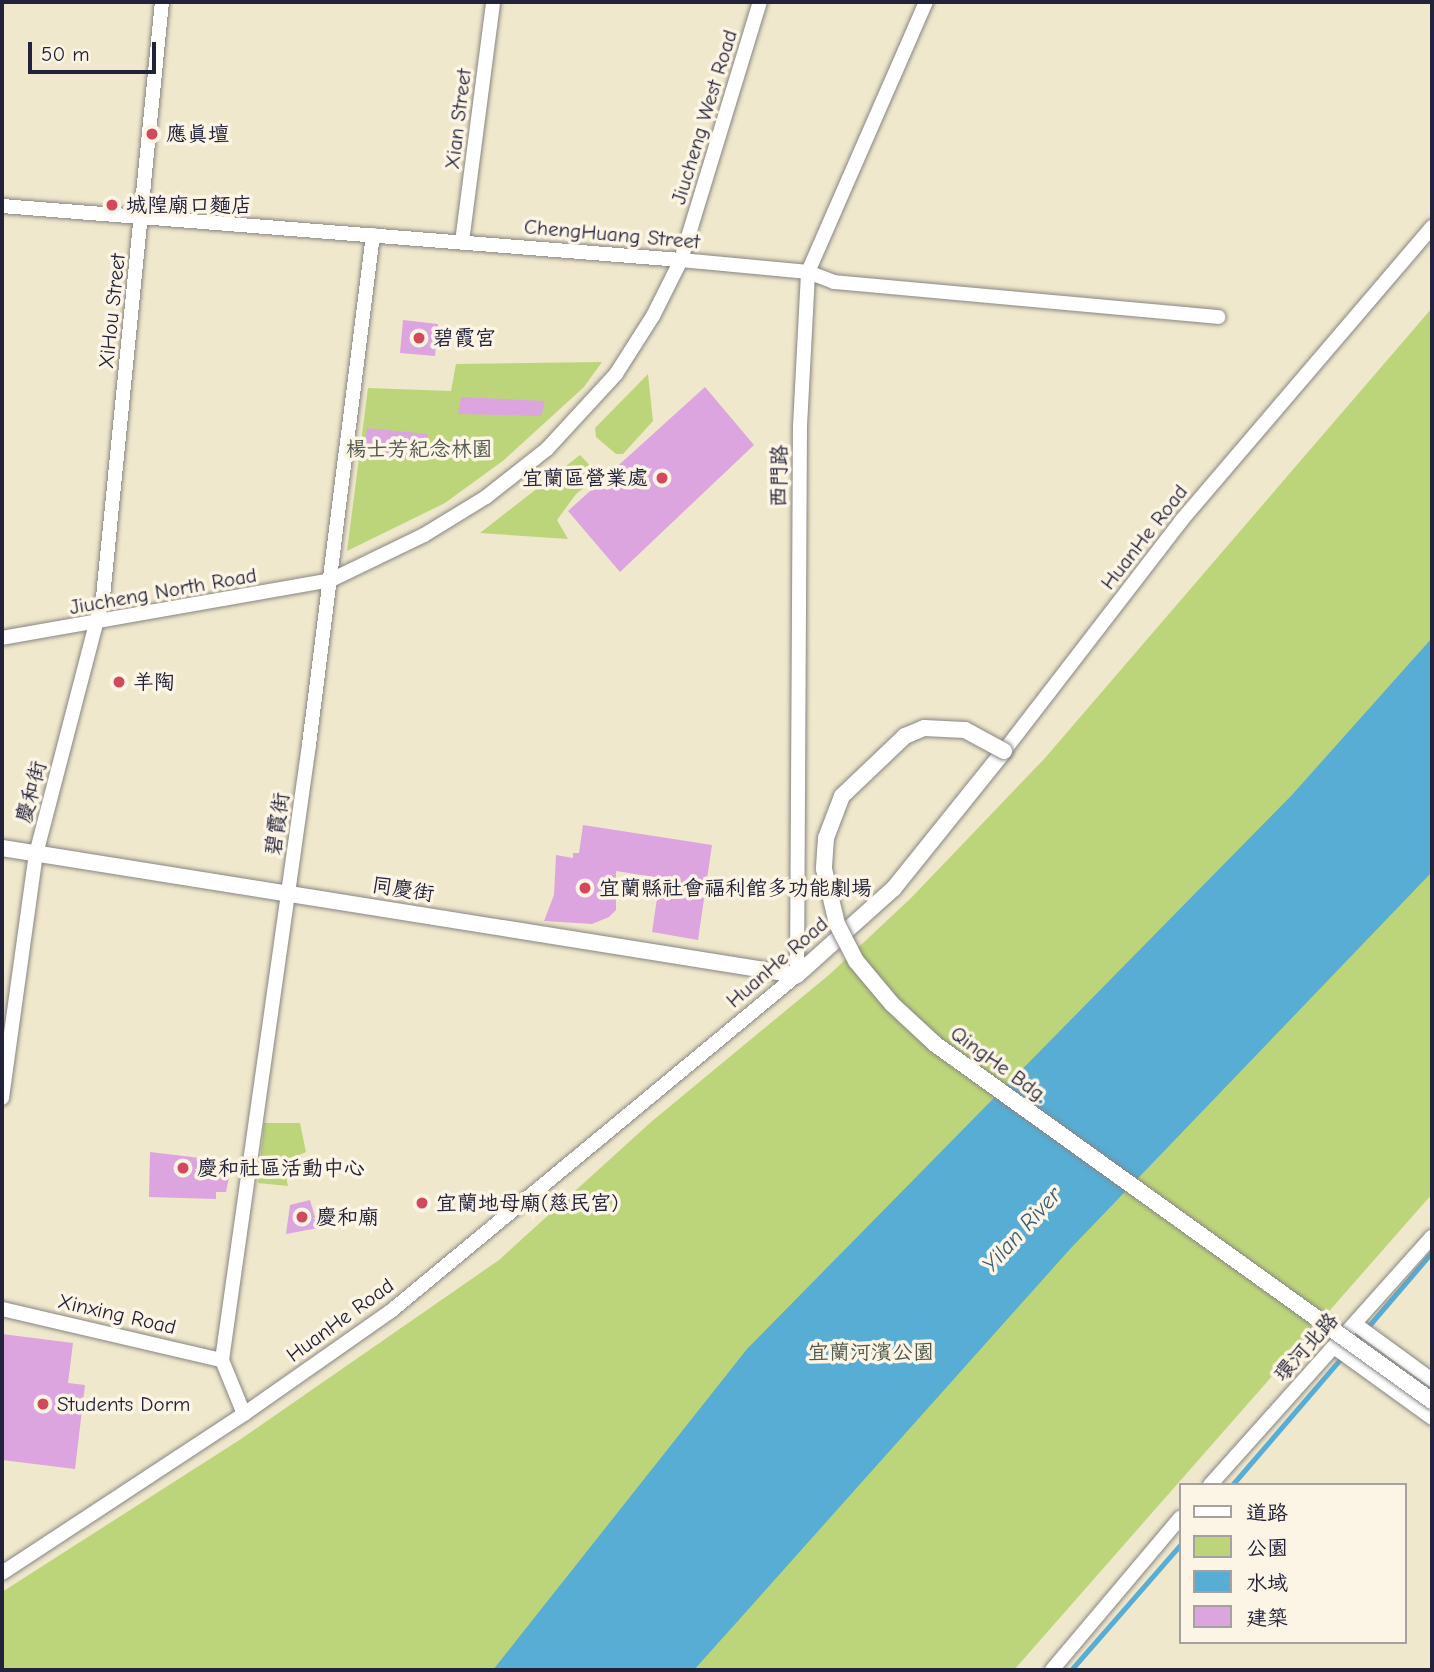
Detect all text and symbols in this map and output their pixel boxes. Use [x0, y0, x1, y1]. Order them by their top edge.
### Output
street label: Jiucheng West Road [665, 27, 743, 207]
scale bar [32, 28, 159, 72]
text: 50 m [41, 42, 90, 66]
street label: Xian Street [439, 67, 477, 171]
place label: 應真壇 [166, 121, 229, 147]
marker: 應真壇 [144, 126, 160, 142]
place label: 城隍廟口麵店 [126, 192, 252, 218]
marker: 城隍廟口麵店 [104, 197, 120, 213]
street label: ChengHuang Street [523, 214, 701, 254]
street label: XiHou Street [93, 252, 131, 370]
place label: 碧霞宮 [433, 325, 496, 351]
marker: 碧霞宮 [411, 330, 427, 346]
park label: 楊士芳紀念林園 [346, 436, 492, 462]
street label: 西門路 [766, 444, 792, 508]
place label: 宜蘭區營業處 [522, 465, 648, 491]
marker: 宜蘭區營業處 [654, 470, 670, 486]
street label: HuanHe Road [1095, 479, 1193, 595]
street label: Jiucheng North Road [67, 562, 259, 620]
place label: 羊陶 [133, 669, 175, 695]
marker: 羊陶 [111, 674, 127, 690]
street label: 慶和街 [11, 758, 51, 826]
street label: 碧霞街 [260, 791, 294, 857]
street label: 同慶街 [370, 872, 436, 906]
place label: 宜蘭縣社會福利館多功能劇場 [599, 875, 872, 901]
marker: 宜蘭縣社會福利館多功能劇場 [577, 880, 593, 896]
street label: HuanHe Road [721, 911, 833, 1013]
street label: QingHe Bdg. [946, 1020, 1052, 1108]
place label: 慶和社區活動中心 [197, 1155, 365, 1181]
marker: 慶和社區活動中心 [175, 1160, 191, 1176]
water label: Yilan River [976, 1182, 1068, 1278]
place label: 宜蘭地母廟(慈民宮) [436, 1190, 619, 1216]
marker: 宜蘭地母廟(慈民宮) [414, 1195, 430, 1211]
place label: 慶和廟 [316, 1204, 379, 1230]
marker: 慶和廟 [294, 1209, 310, 1225]
street label: HuanHe Road [281, 1273, 399, 1367]
street label: Xinxing Road [55, 1288, 179, 1340]
street label: 環河北路 [1269, 1307, 1343, 1387]
park label: 宜蘭河濱公園 [808, 1339, 934, 1365]
place label: Students Dorm [57, 1391, 190, 1417]
marker: Students Dorm [35, 1396, 51, 1412]
legend [1178, 1483, 1406, 1644]
text: 道路 [1246, 1501, 1288, 1525]
text: 公園 [1246, 1536, 1288, 1560]
text: 水域 [1246, 1571, 1288, 1595]
text: 建築 [1246, 1606, 1288, 1630]

